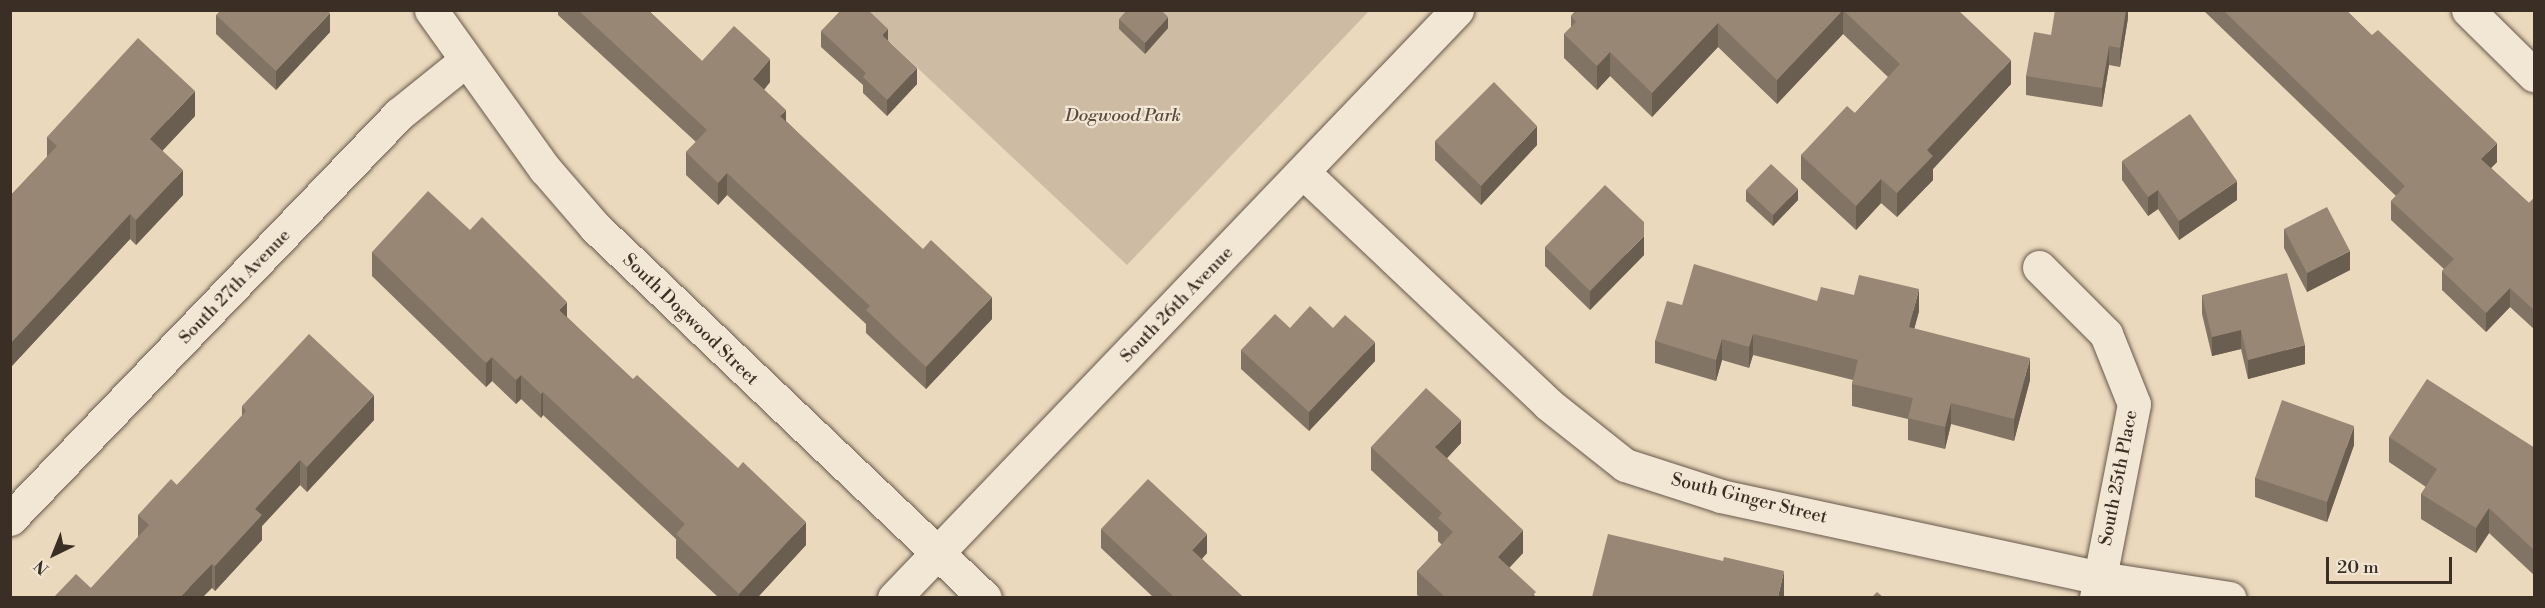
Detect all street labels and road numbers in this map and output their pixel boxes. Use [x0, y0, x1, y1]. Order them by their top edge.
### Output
street label: South 27th Avenue [175, 225, 295, 349]
street label: South 26th Avenue [1116, 242, 1238, 368]
street label: South Dogwood Street [618, 250, 762, 390]
street label: South 25th Place [2095, 408, 2143, 548]
street label: South Ginger Street [1669, 469, 1829, 529]

